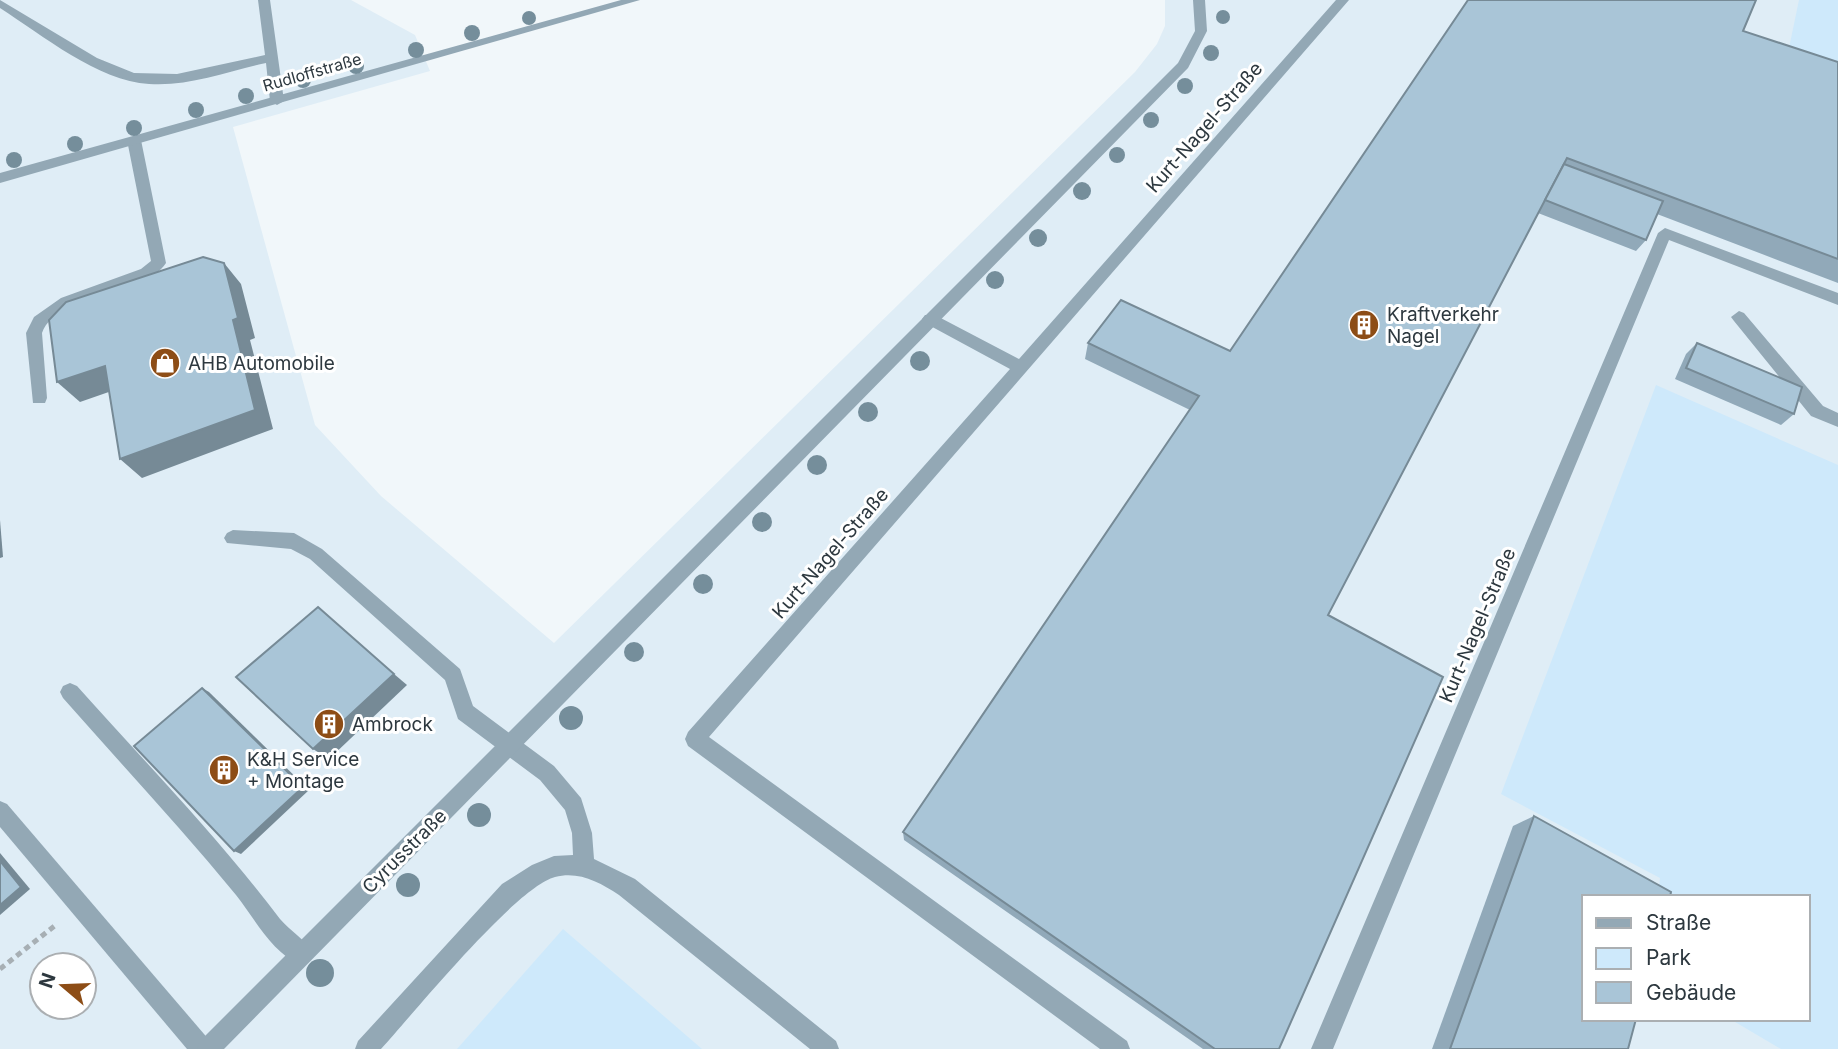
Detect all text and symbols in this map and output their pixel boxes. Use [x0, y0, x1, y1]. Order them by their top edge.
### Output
street label: Rudloffstraße [260, 48, 364, 96]
street label: Kurt-Nagel-Straße [1141, 57, 1267, 197]
place label: Kraftverkehr Nagel [1387, 303, 1499, 348]
building icon: Kraftverkehr Nagel [1347, 308, 1381, 342]
shop icon: AHB Automobile [148, 346, 182, 380]
place label: AHB Automobile [188, 352, 335, 375]
street label: Kurt-Nagel-Straße [767, 483, 893, 623]
street label: Kurt-Nagel-Straße [1435, 545, 1520, 706]
building icon: Ambrock [312, 707, 346, 741]
place label: Ambrock [352, 713, 433, 736]
place label: K&H Service + Montage [247, 748, 359, 793]
building icon: K&H Service + Montage [207, 753, 241, 787]
street label: Cyrusstraße [357, 804, 451, 898]
legend [1582, 895, 1810, 1021]
text: Straße [1646, 910, 1711, 935]
text: Park [1646, 945, 1691, 970]
north arrow [28, 951, 98, 1021]
text: N [34, 970, 61, 991]
text: Gebäude [1646, 980, 1736, 1005]

